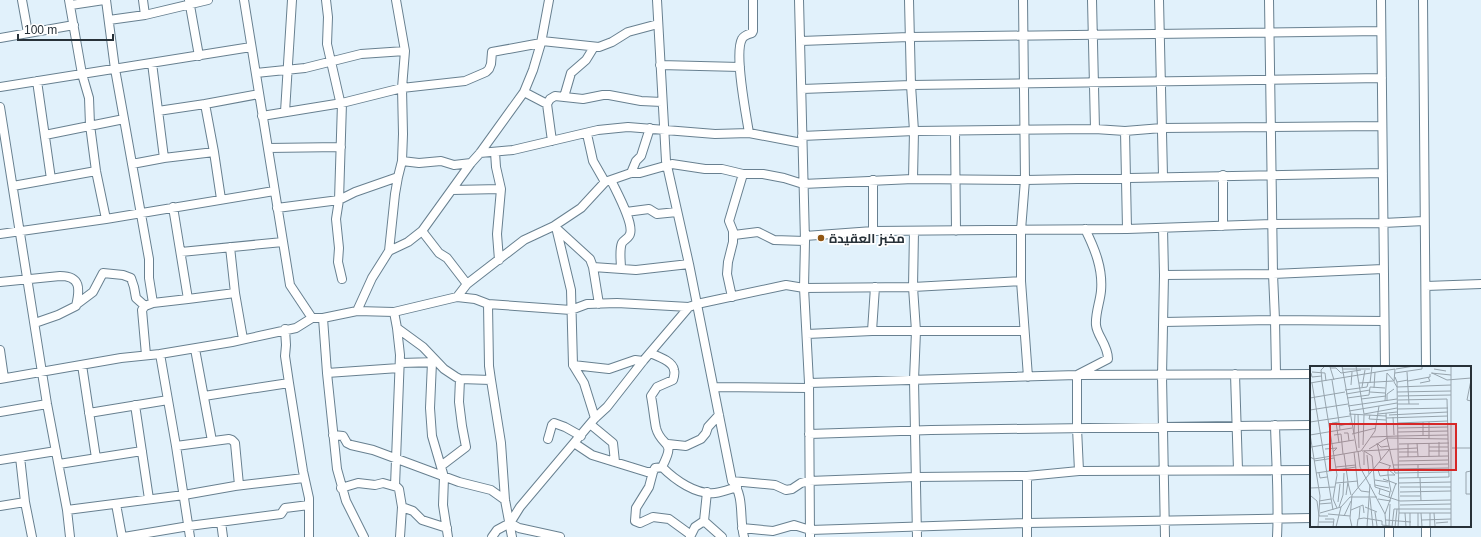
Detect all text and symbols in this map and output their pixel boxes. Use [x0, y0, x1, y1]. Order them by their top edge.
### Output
scale bar [18, 16, 113, 42]
text: 100 m [24, 23, 57, 37]
place label: مخبز العقيدة [829, 231, 905, 246]
marker: مخبز العقيدة [816, 233, 826, 243]
inset map [1310, 366, 1471, 527]

